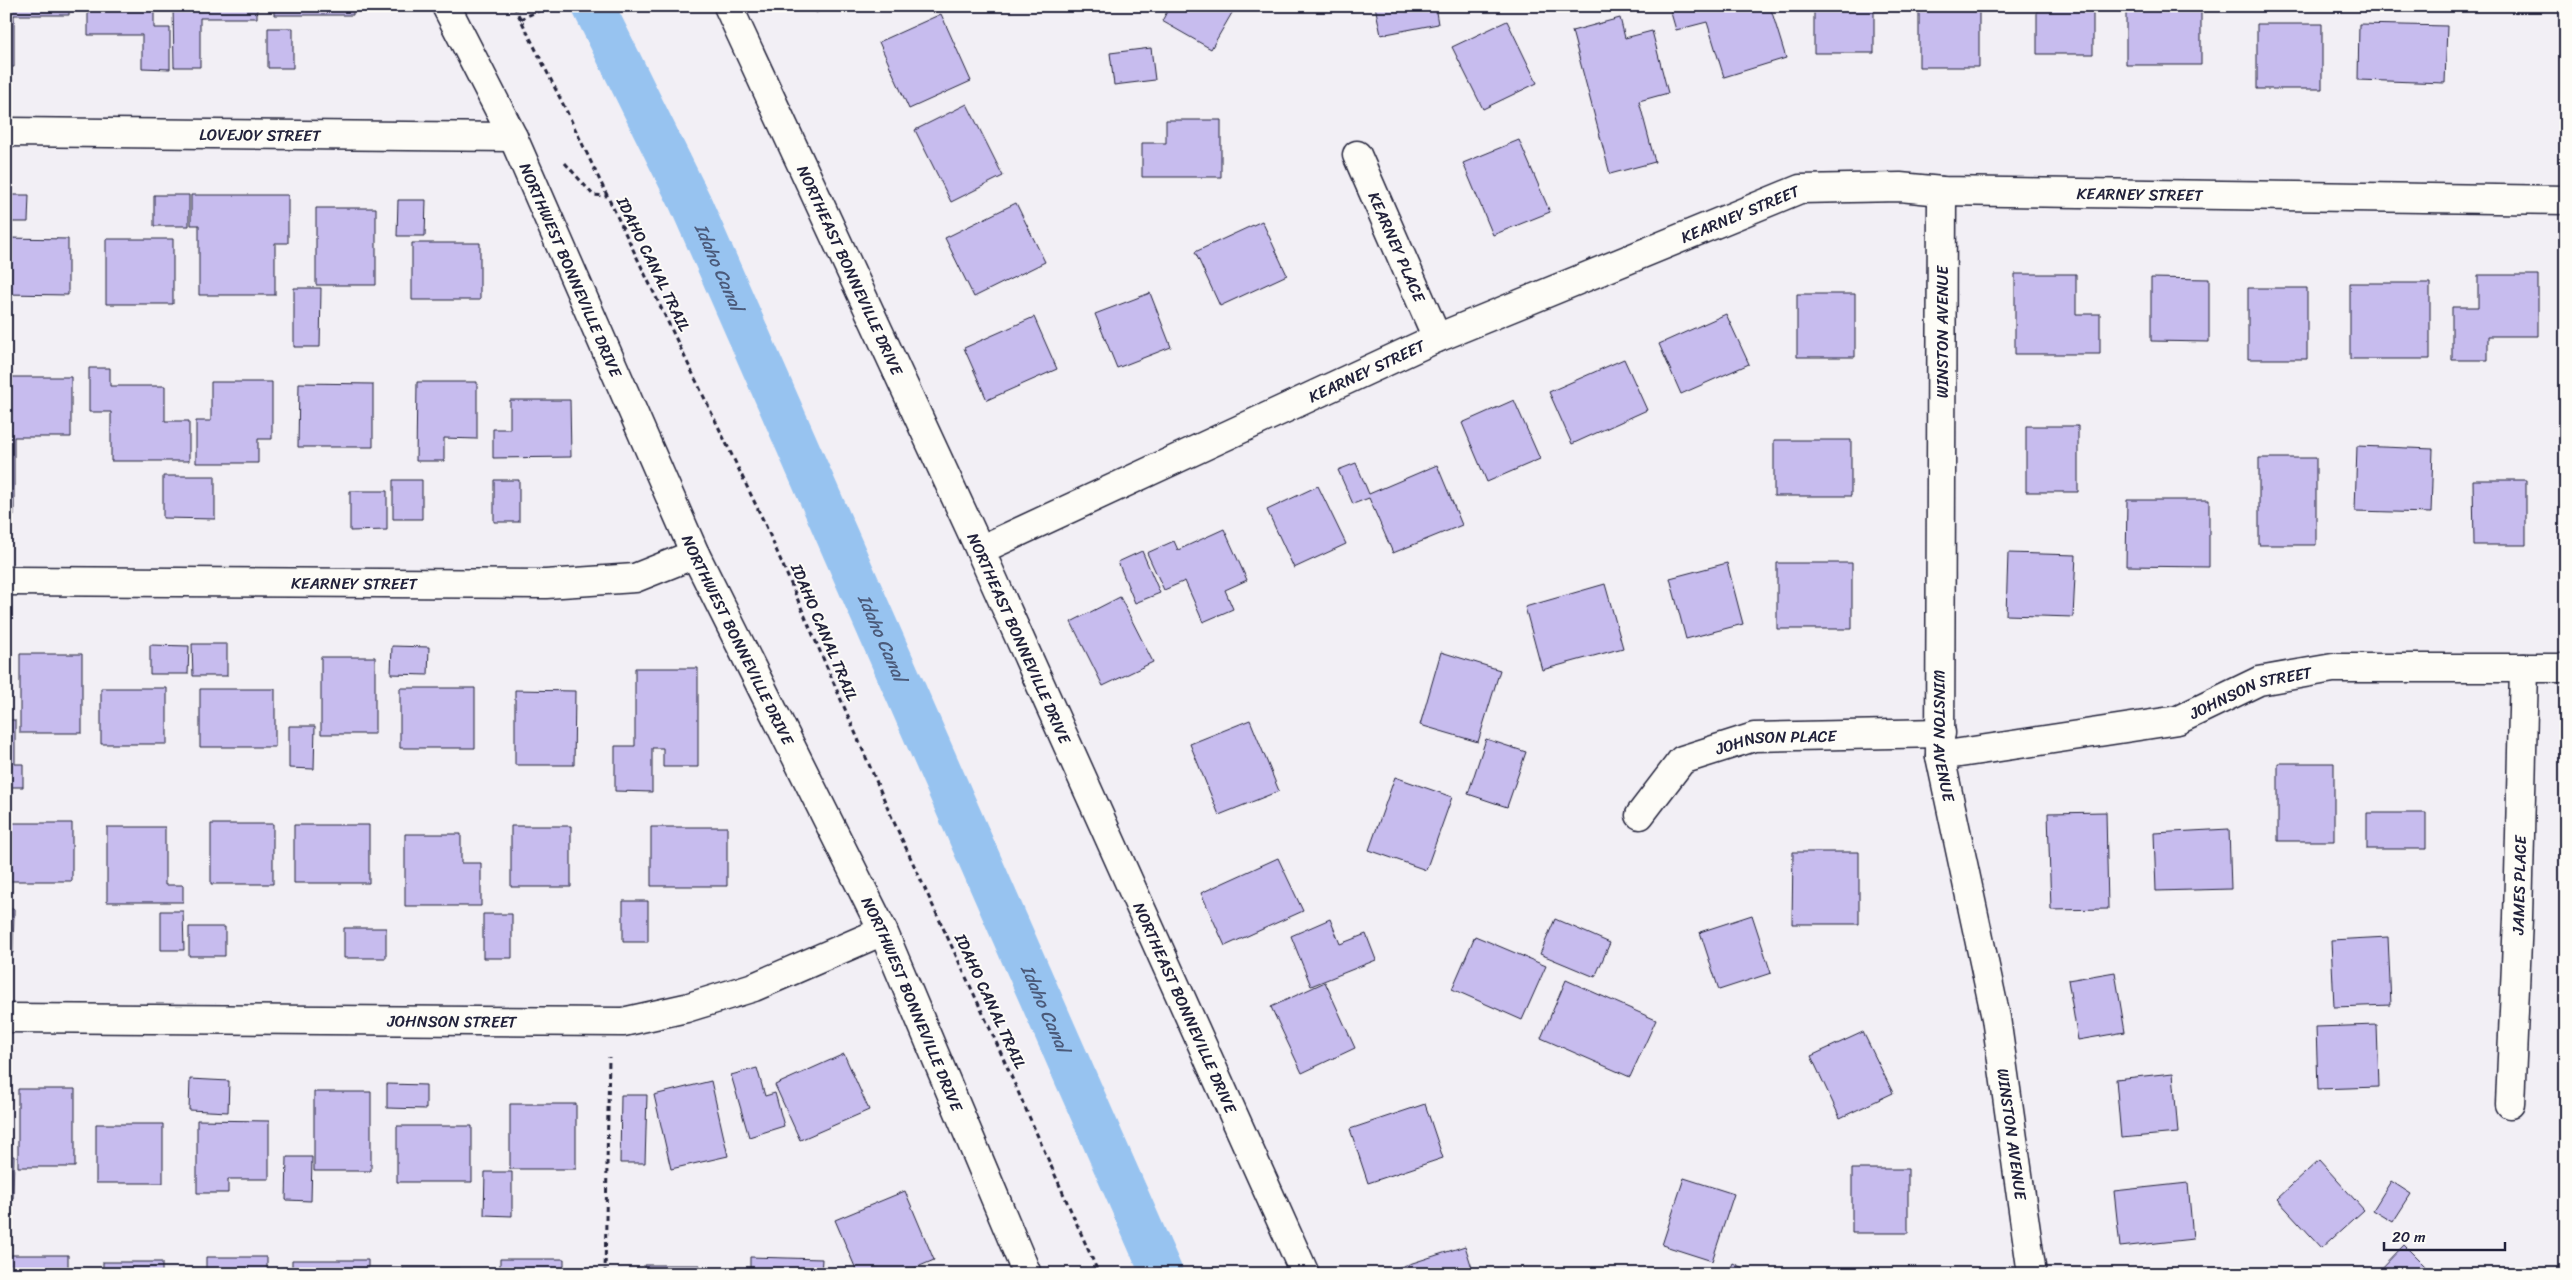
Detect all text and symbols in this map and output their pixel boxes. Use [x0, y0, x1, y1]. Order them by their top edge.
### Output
street label: LOVEJOY STREET [199, 120, 322, 150]
street label: NORTHWEST BONNEVILLE DRIVE [511, 158, 631, 383]
street label: NORTHEAST BONNEVILLE DRIVE [789, 160, 912, 381]
street label: KEARNEY STREET [1676, 176, 1805, 252]
street label: KEARNEY STREET [2076, 179, 2204, 210]
street label: KEARNEY PLACE [1360, 187, 1434, 308]
street label: IDAHO CANAL TRAIL [608, 191, 699, 337]
water label: Idaho Canal [685, 217, 754, 320]
street label: WINSTON AVENUE [1928, 265, 1957, 398]
street label: KEARNEY STREET [1303, 331, 1431, 411]
street label: NORTHEAST BONNEVILLE DRIVE [959, 528, 1080, 750]
street label: NORTHWEST BONNEVILLE DRIVE [673, 530, 802, 751]
street label: IDAHO CANAL TRAIL [782, 558, 867, 706]
street label: KEARNEY STREET [291, 569, 419, 598]
water label: Idaho Canal [848, 588, 917, 691]
street label: JOHNSON STREET [2183, 658, 2315, 728]
street label: WINSTON AVENUE [1925, 670, 1964, 805]
street label: JOHNSON PLACE [1711, 721, 1838, 764]
street label: JAMES PLACE [2503, 834, 2535, 936]
street label: NORTHWEST BONNEVILLE DRIVE [853, 891, 972, 1117]
street label: NORTHEAST BONNEVILLE DRIVE [1125, 897, 1245, 1119]
street label: IDAHO CANAL TRAIL [946, 928, 1035, 1075]
water label: Idaho Canal [1011, 959, 1080, 1061]
street label: JOHNSON STREET [386, 1006, 518, 1036]
street label: WINSTON AVENUE [1988, 1066, 2036, 1203]
scale bar [2384, 1220, 2506, 1252]
text: 20 m [2392, 1224, 2426, 1250]

